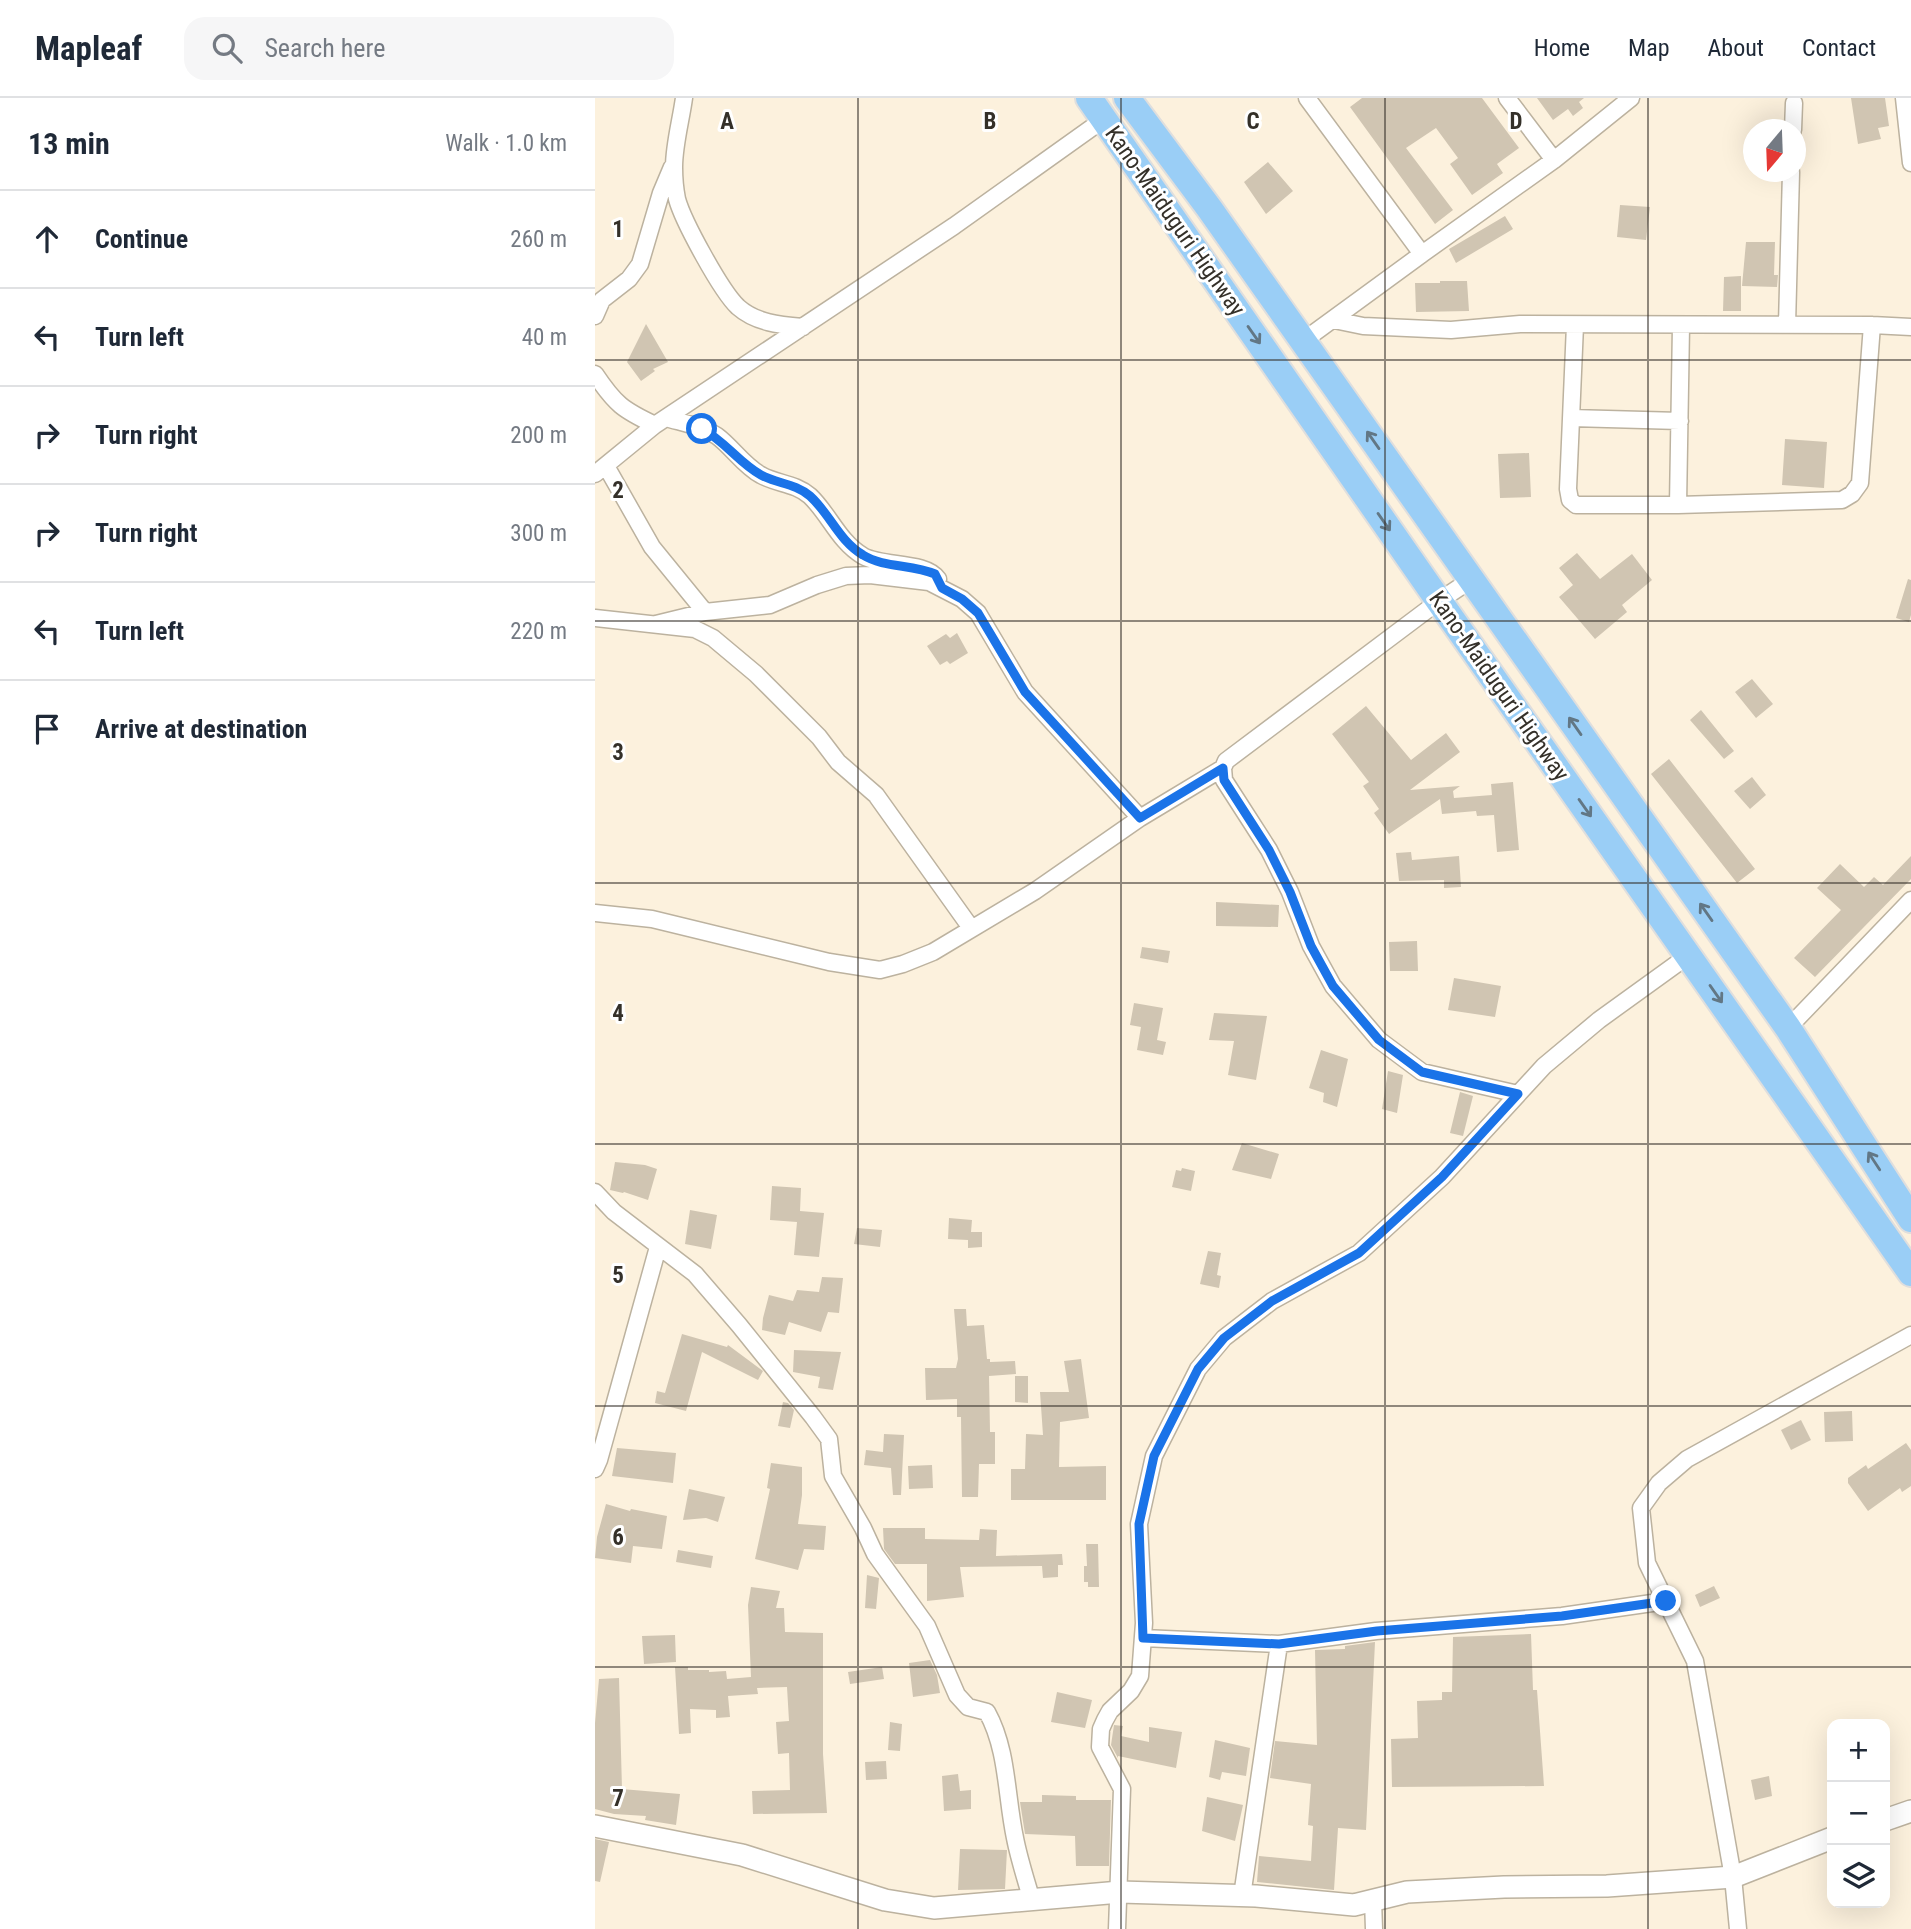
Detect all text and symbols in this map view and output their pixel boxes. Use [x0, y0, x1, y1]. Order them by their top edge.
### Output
search box [184, 17, 674, 80]
text: Mapleaf [35, 29, 142, 68]
icon: search [208, 29, 246, 67]
text: Search here [264, 33, 385, 63]
text: Home [1534, 34, 1590, 62]
text: Map [1628, 34, 1670, 62]
text: About [1708, 34, 1764, 62]
text: Contact [1802, 34, 1876, 62]
text: A [720, 108, 734, 135]
text: B [984, 108, 996, 135]
text: C [1246, 108, 1260, 135]
text: D [1510, 108, 1523, 135]
north arrow [1743, 119, 1806, 182]
street label: Kano-Maiduguri Highway [1099, 121, 1251, 321]
text: 13 min [28, 126, 110, 161]
text: Walk · 1.0 km [445, 130, 567, 157]
text: 1 [612, 216, 624, 243]
icon: ahead [28, 220, 66, 258]
text: Continue [95, 224, 188, 254]
text: 260 m [510, 226, 567, 253]
icon: left [28, 318, 66, 356]
text: Turn left [95, 322, 184, 352]
text: 40 m [522, 324, 567, 351]
one-way arrow [1247, 325, 1261, 344]
route start [686, 413, 717, 444]
icon: right [28, 416, 66, 454]
text: Turn right [95, 420, 197, 450]
text: 200 m [510, 422, 567, 449]
one-way arrow [1366, 431, 1380, 450]
text: 2 [612, 477, 624, 504]
one-way arrow [1377, 512, 1391, 531]
icon: right [28, 514, 66, 552]
text: Turn right [95, 518, 197, 548]
text: 300 m [510, 520, 567, 547]
street label: Kano-Maiduguri Highway [1423, 586, 1575, 786]
icon: left [28, 612, 66, 650]
text: Turn left [95, 616, 184, 646]
text: 220 m [510, 618, 567, 645]
icon: arrive [28, 710, 66, 748]
text: Arrive at destination [95, 714, 307, 744]
one-way arrow [1568, 717, 1582, 736]
text: 3 [612, 739, 624, 766]
one-way arrow [1578, 798, 1593, 817]
one-way arrow [1699, 903, 1713, 922]
one-way arrow [1709, 984, 1723, 1003]
text: 4 [612, 1000, 624, 1027]
one-way arrow [1867, 1152, 1881, 1172]
text: 5 [612, 1262, 624, 1289]
text: 6 [612, 1524, 624, 1551]
route end [1650, 1585, 1681, 1616]
map controls [1827, 1719, 1890, 1908]
button: + [1827, 1719, 1890, 1782]
button: − [1827, 1782, 1890, 1845]
text: 7 [612, 1785, 624, 1812]
button: layers [1827, 1845, 1890, 1908]

